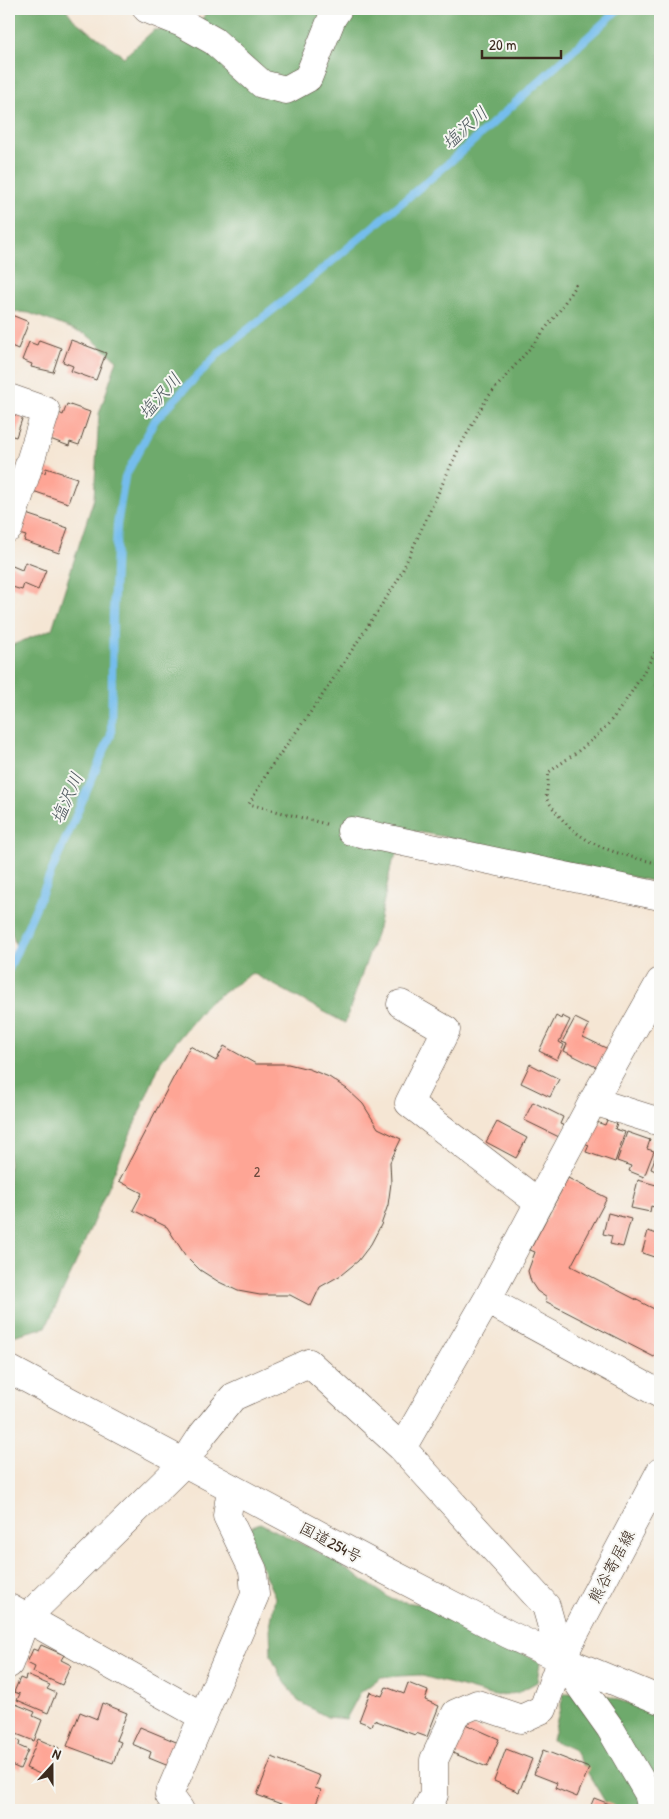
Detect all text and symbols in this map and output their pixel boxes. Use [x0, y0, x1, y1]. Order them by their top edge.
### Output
scale bar [482, 28, 560, 60]
text: 20 m [489, 34, 516, 55]
water label: 塩沢川 [436, 100, 493, 155]
water label: 塩沢川 [132, 367, 187, 424]
water label: 塩沢川 [44, 768, 89, 828]
house number: 2 [254, 1162, 261, 1181]
street label: 国道254号 [296, 1516, 366, 1568]
street label: 熊谷寄居線 [583, 1526, 639, 1606]
north arrow [28, 1742, 78, 1792]
text: N [50, 1743, 64, 1764]

